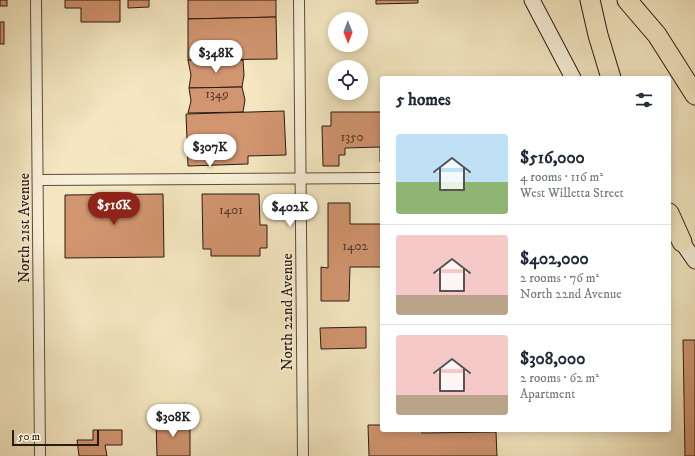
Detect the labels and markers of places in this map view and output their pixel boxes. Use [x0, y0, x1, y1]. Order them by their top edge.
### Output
pin: $348K [188, 40, 244, 74]
pin: $307K [182, 134, 238, 168]
pin: $516K [86, 192, 142, 226]
pin: $402K [262, 194, 318, 228]
pin: $308K [145, 404, 201, 438]

